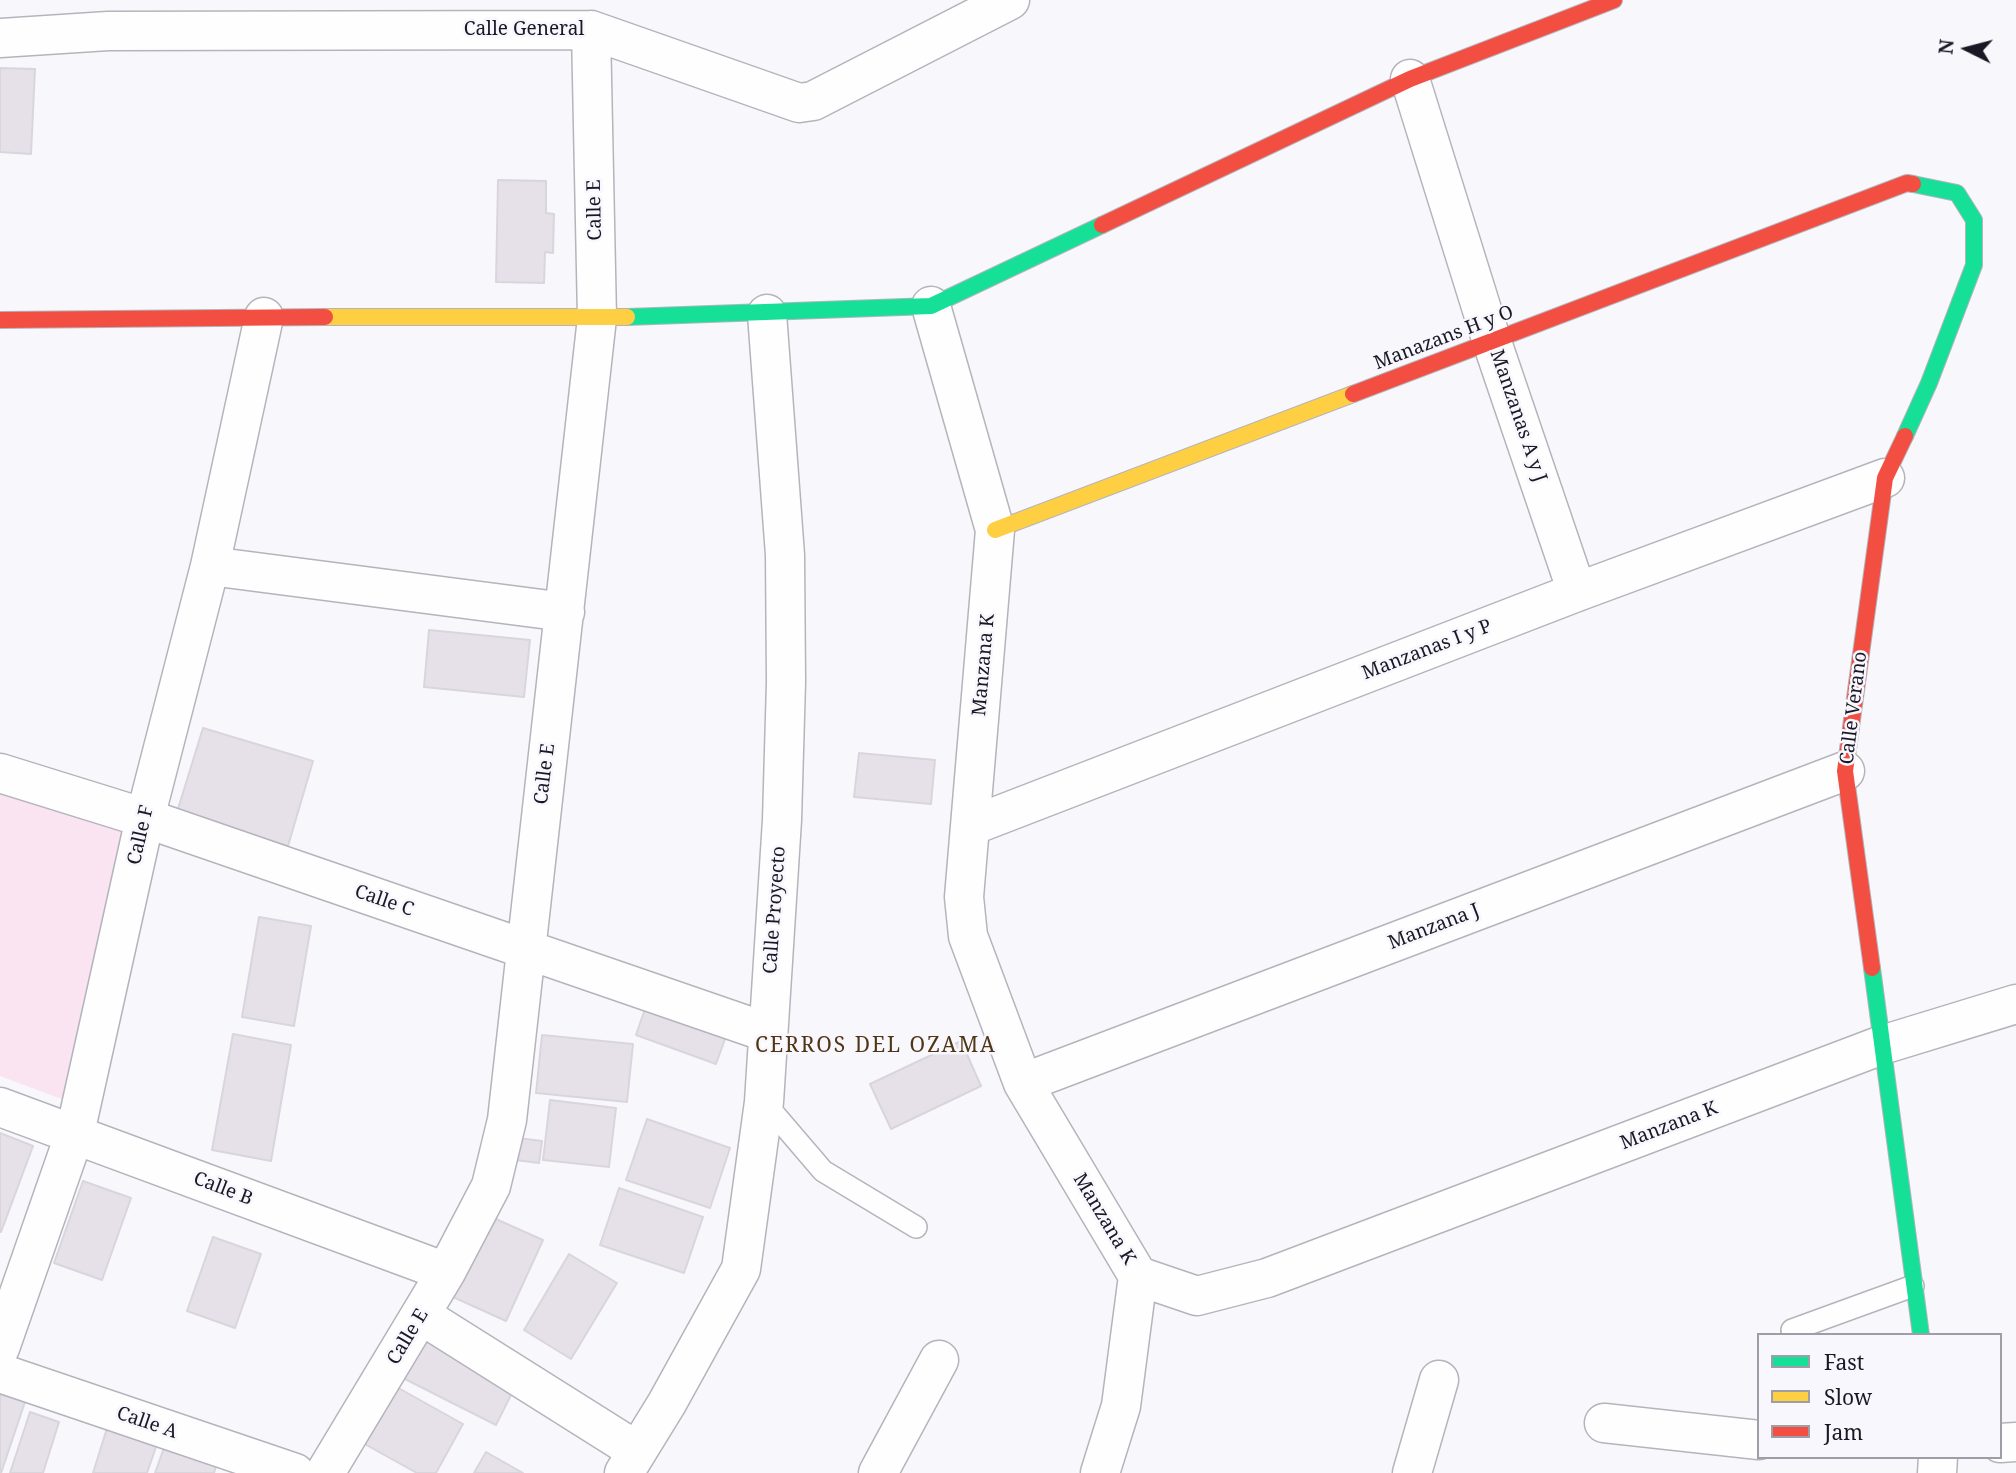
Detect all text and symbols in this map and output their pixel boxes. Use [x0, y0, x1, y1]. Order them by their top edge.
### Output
north arrow [1932, 14, 2002, 84]
street label: Calle General [464, 19, 584, 41]
text: N [1932, 38, 1960, 56]
street label: Calle E [583, 179, 607, 241]
street label: Manazans H y O [1371, 301, 1517, 375]
street label: Manzanas A y J [1485, 347, 1551, 485]
street label: Manzana K [968, 613, 1000, 717]
street label: Manzanas I y P [1359, 615, 1495, 685]
street label: Calle Verano [1836, 650, 1872, 766]
street label: Calle E [530, 742, 560, 806]
street label: Calle F [123, 803, 159, 867]
street label: Calle Proyecto [759, 845, 791, 975]
street label: Calle C [351, 880, 417, 922]
street label: Manzana J [1385, 899, 1483, 955]
district label: CERROS DEL OZAMA [757, 1033, 995, 1059]
street label: Manzana K [1617, 1097, 1721, 1155]
street label: Calle B [190, 1167, 256, 1211]
street label: Manzana K [1068, 1169, 1140, 1269]
street label: Calle E [382, 1305, 434, 1369]
legend [1757, 1333, 2002, 1459]
text: Fast [1824, 1348, 1864, 1376]
text: Slow [1824, 1383, 1872, 1411]
street label: Calle A [114, 1402, 180, 1444]
text: Jam [1824, 1418, 1863, 1446]

